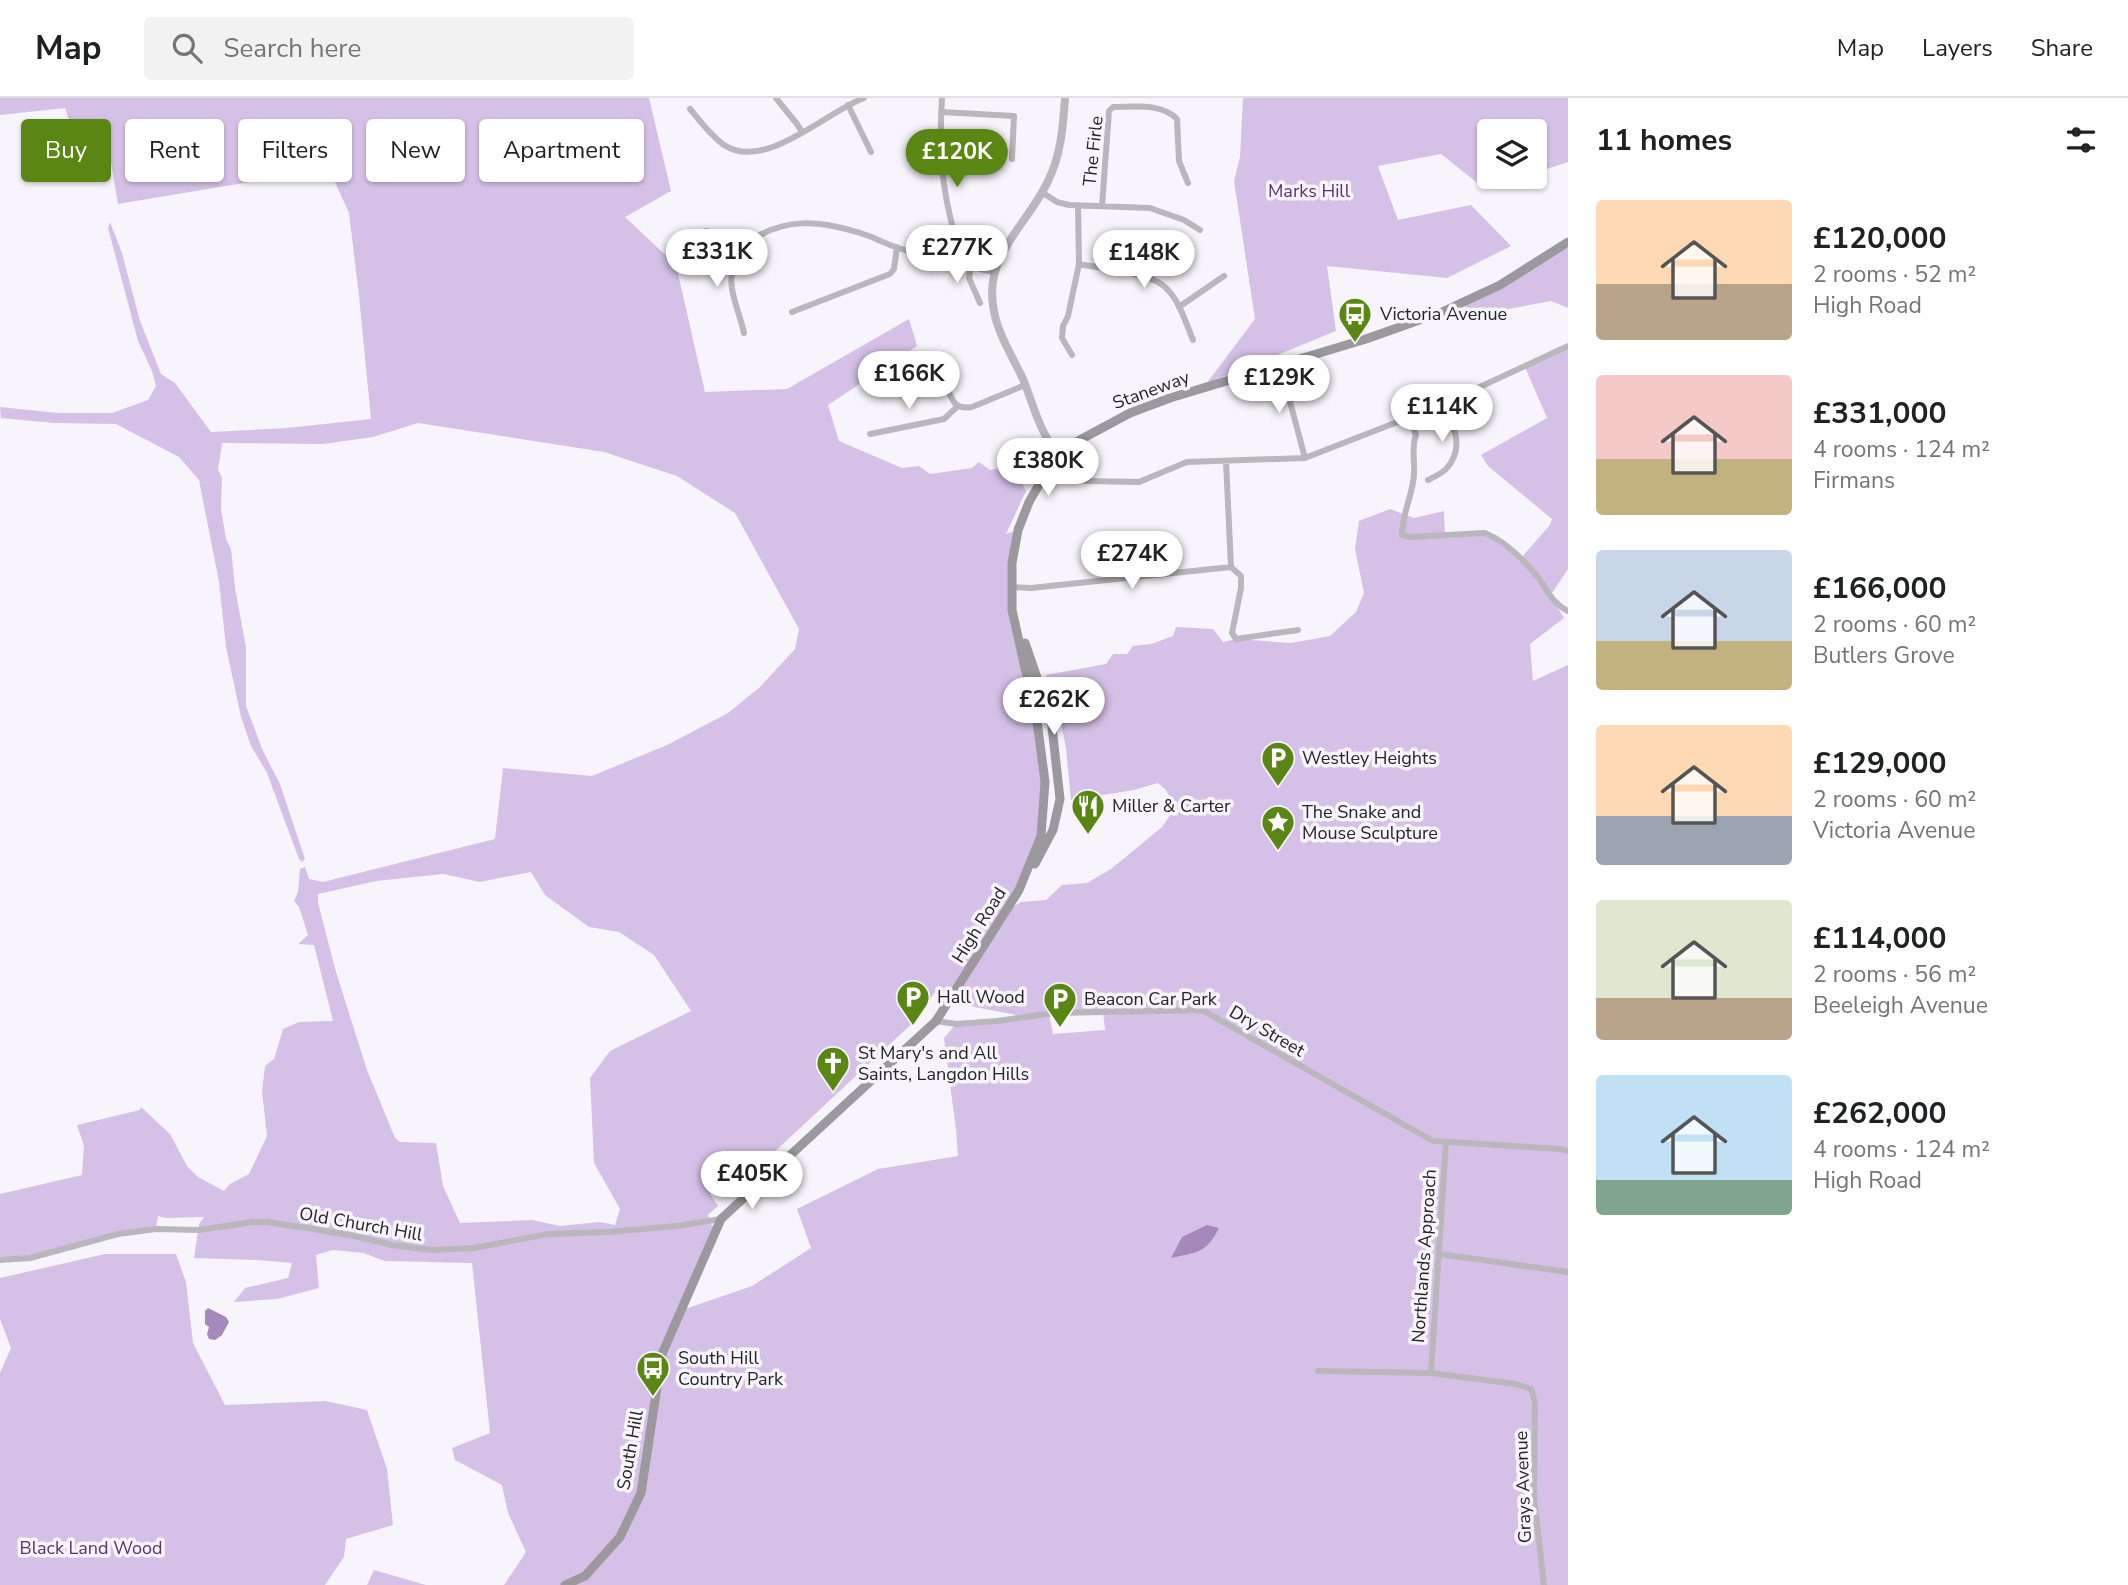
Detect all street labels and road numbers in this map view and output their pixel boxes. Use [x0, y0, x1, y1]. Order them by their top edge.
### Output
street label: The Firle [1077, 115, 1109, 187]
street label: Staneway [1109, 365, 1193, 415]
street label: High Road [946, 883, 1012, 967]
street label: Dry Street [1225, 1000, 1310, 1063]
street label: Northlands Approach [1406, 1168, 1442, 1344]
street label: Old Church Hill [298, 1201, 425, 1247]
street label: South Hill [611, 1407, 649, 1492]
street label: Grays Avenue [1509, 1430, 1537, 1544]

